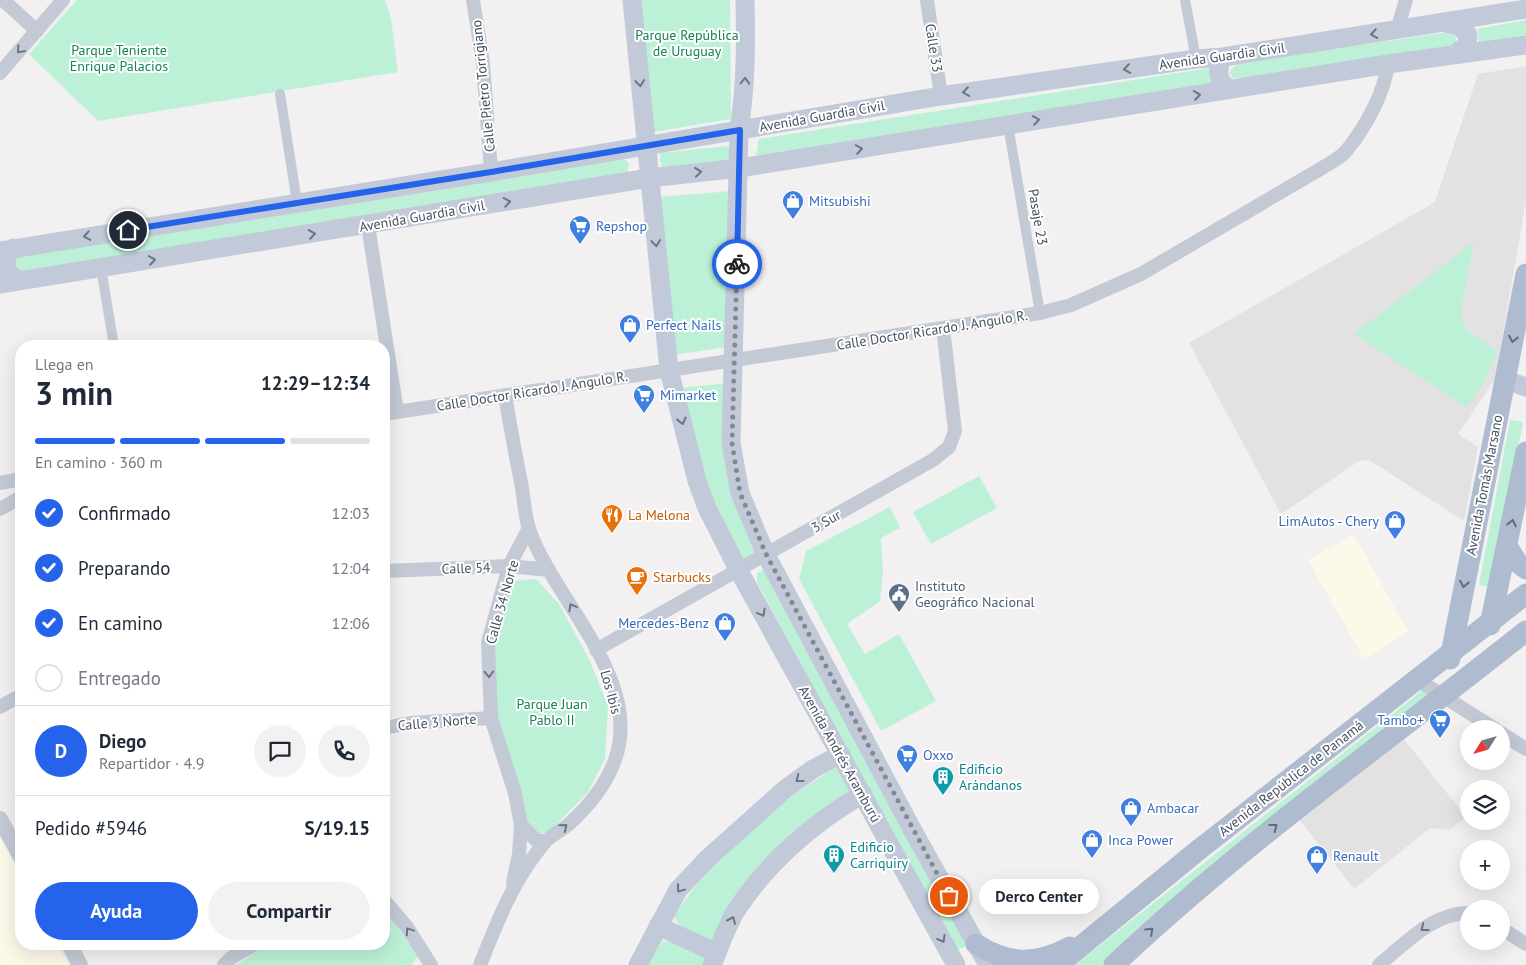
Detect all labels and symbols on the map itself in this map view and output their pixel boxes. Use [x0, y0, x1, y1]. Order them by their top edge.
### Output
street label: Calle Pietro Torrigiano [467, 19, 499, 153]
street label: Calle 33 [921, 22, 947, 74]
park label: Parque República de Uruguay [635, 26, 739, 60]
one-way arrow [1370, 28, 1379, 38]
street label: Avenida Guardia Civil [1158, 38, 1286, 74]
park label: Parque Teniente Enrique Palacios [70, 41, 168, 75]
one-way arrow [17, 44, 26, 53]
one-way arrow [1123, 63, 1131, 74]
one-way arrow [740, 77, 750, 85]
one-way arrow [634, 80, 645, 88]
one-way arrow [962, 86, 970, 97]
one-way arrow [1192, 90, 1201, 100]
street label: Avenida Guardia Civil [758, 96, 886, 136]
one-way arrow [1032, 116, 1041, 126]
one-way arrow [855, 144, 863, 155]
one-way arrow [694, 167, 702, 178]
street label: Pasaje 23 [1024, 187, 1052, 247]
shop icon: Mitsubishi [781, 189, 805, 220]
place label: Mitsubishi [809, 192, 871, 210]
street label: Avenida Guardia Civil [358, 196, 486, 236]
one-way arrow [503, 197, 511, 207]
pin [107, 209, 149, 251]
supermarket icon: Repshop [568, 214, 592, 245]
place label: Repshop [596, 217, 647, 235]
one-way arrow [82, 230, 90, 241]
one-way arrow [308, 230, 317, 240]
courier [712, 239, 762, 289]
one-way arrow [650, 240, 661, 248]
one-way arrow [147, 255, 156, 265]
street label: Calle Doctor Ricardo J. Angulo R. [835, 306, 1029, 354]
shop icon: Perfect Nails [618, 313, 642, 344]
place label: Perfect Nails [646, 316, 721, 334]
one-way arrow [1509, 335, 1519, 344]
street label: Calle Doctor Ricardo J. Angulo R. [435, 367, 629, 415]
supermarket icon: Mimarket [632, 383, 656, 414]
place label: Mimarket [660, 386, 717, 404]
street label: Avenida Tomás Marsano [1462, 413, 1506, 557]
one-way arrow [676, 417, 687, 426]
restaurant icon: La Melona [600, 503, 624, 534]
street label: 3 Sur [808, 505, 844, 536]
place label: La Melona [628, 506, 690, 524]
shop icon: LimAutos - Chery [1383, 509, 1407, 540]
place label: LimAutos - Chery [1279, 512, 1379, 530]
one-way arrow [1506, 519, 1516, 527]
street label: Calle 54 [441, 558, 491, 578]
street label: Calle 34 Norte [481, 558, 523, 646]
cafe icon: Starbucks [625, 565, 649, 596]
place label: Starbucks [653, 568, 711, 586]
place label: Instituto Geográfico Nacional [915, 577, 1035, 611]
one-way arrow [1459, 580, 1470, 589]
public building icon: Instituto Geográfico Nacional [887, 582, 911, 613]
one-way arrow [568, 603, 578, 612]
one-way arrow [756, 608, 766, 617]
shop icon: Mercedes-Benz [713, 611, 737, 642]
place label: Mercedes-Benz [618, 614, 709, 632]
street label: Los Ibis [597, 668, 626, 716]
one-way arrow [484, 671, 495, 679]
street label: Avenida Andrés Aramburú [795, 682, 885, 826]
park label: Parque Juan Pablo II [516, 695, 588, 729]
supermarket icon: Tambo+ [1428, 708, 1452, 739]
street label: Calle 3 Norte [397, 710, 477, 734]
place label: Tambo+ [1377, 711, 1424, 729]
street label: Avenida República de Panamá [1215, 716, 1367, 840]
north arrow [1460, 720, 1510, 770]
supermarket icon: Oxxo [895, 743, 919, 774]
place label: Oxxo [923, 746, 954, 764]
place label: Edificio Arándanos [959, 760, 1022, 794]
building icon: Edificio Arándanos [931, 765, 955, 796]
one-way arrow [795, 773, 805, 782]
shop icon: Ambacar [1119, 796, 1143, 827]
place label: Ambacar [1147, 799, 1199, 817]
one-way arrow [558, 825, 567, 833]
one-way arrow [1268, 825, 1277, 833]
shop icon: Inca Power [1080, 828, 1104, 859]
place label: Inca Power [1108, 831, 1174, 849]
place label: Edificio Carriquiry [850, 838, 909, 872]
building icon: Edificio Carriquiry [822, 843, 846, 874]
shop icon: Renault [1305, 844, 1329, 875]
place label: Renault [1333, 847, 1379, 865]
pin [928, 875, 970, 917]
callout: Derco Center [979, 878, 1099, 914]
one-way arrow [677, 883, 686, 893]
one-way arrow [725, 916, 736, 925]
one-way arrow [1421, 923, 1430, 931]
one-way arrow [406, 928, 415, 937]
one-way arrow [1144, 928, 1153, 937]
one-way arrow [936, 934, 946, 943]

